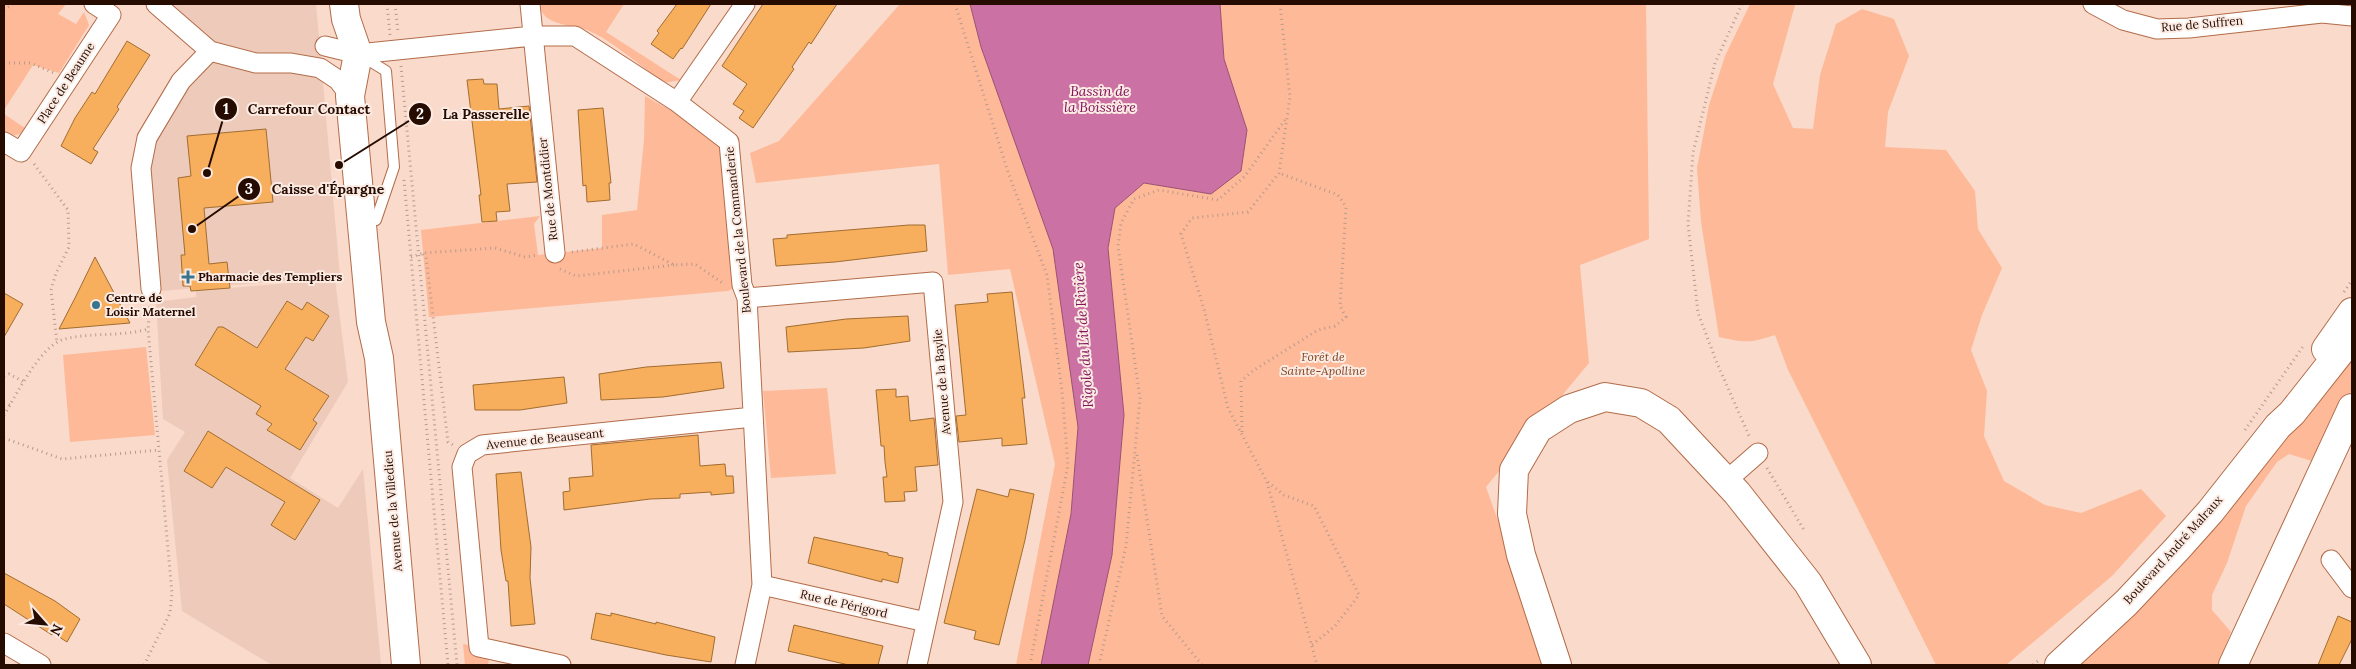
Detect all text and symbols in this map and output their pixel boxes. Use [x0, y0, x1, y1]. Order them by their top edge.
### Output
street label: Rue de Suffren [2160, 12, 2244, 35]
street label: Place de Beaume [34, 39, 98, 126]
water label: Bassin de la Boissière [1064, 82, 1136, 116]
callout: Carrefour Contact [213, 94, 380, 123]
text: 1 [223, 99, 229, 118]
callout: La Passerelle [407, 99, 539, 128]
text: Carrefour Contact [248, 100, 370, 118]
text: 2 [416, 104, 424, 123]
text: La Passerelle [442, 105, 530, 123]
street label: Rue de Montdidier [535, 136, 560, 241]
street label: Boulevard de la Commanderie [721, 146, 754, 314]
callout: Caisse d'Épargne [236, 174, 394, 203]
text: 3 [245, 179, 253, 198]
text: Caisse d'Épargne [272, 180, 385, 198]
water label: Rigole du Lit de Rivière [1069, 261, 1097, 408]
place label: Pharmacie des Templiers [198, 269, 342, 284]
marker: Pharmacie des Templiers [182, 271, 194, 283]
place label: Centre de Loisir Maternel [106, 290, 196, 319]
marker: Centre de Loisir Maternel [90, 299, 102, 311]
street label: Avenue de la Baylie [929, 328, 954, 437]
park label: Forêt de Sainte-Apolline [1281, 349, 1365, 378]
street label: Avenue de Beauseant [484, 425, 605, 452]
street label: Avenue de la Villedieu [380, 450, 405, 573]
street label: Boulevard André Malraux [2120, 492, 2226, 607]
street label: Rue de Périgord [799, 586, 889, 621]
north arrow [20, 599, 70, 649]
text: N [46, 621, 67, 639]

